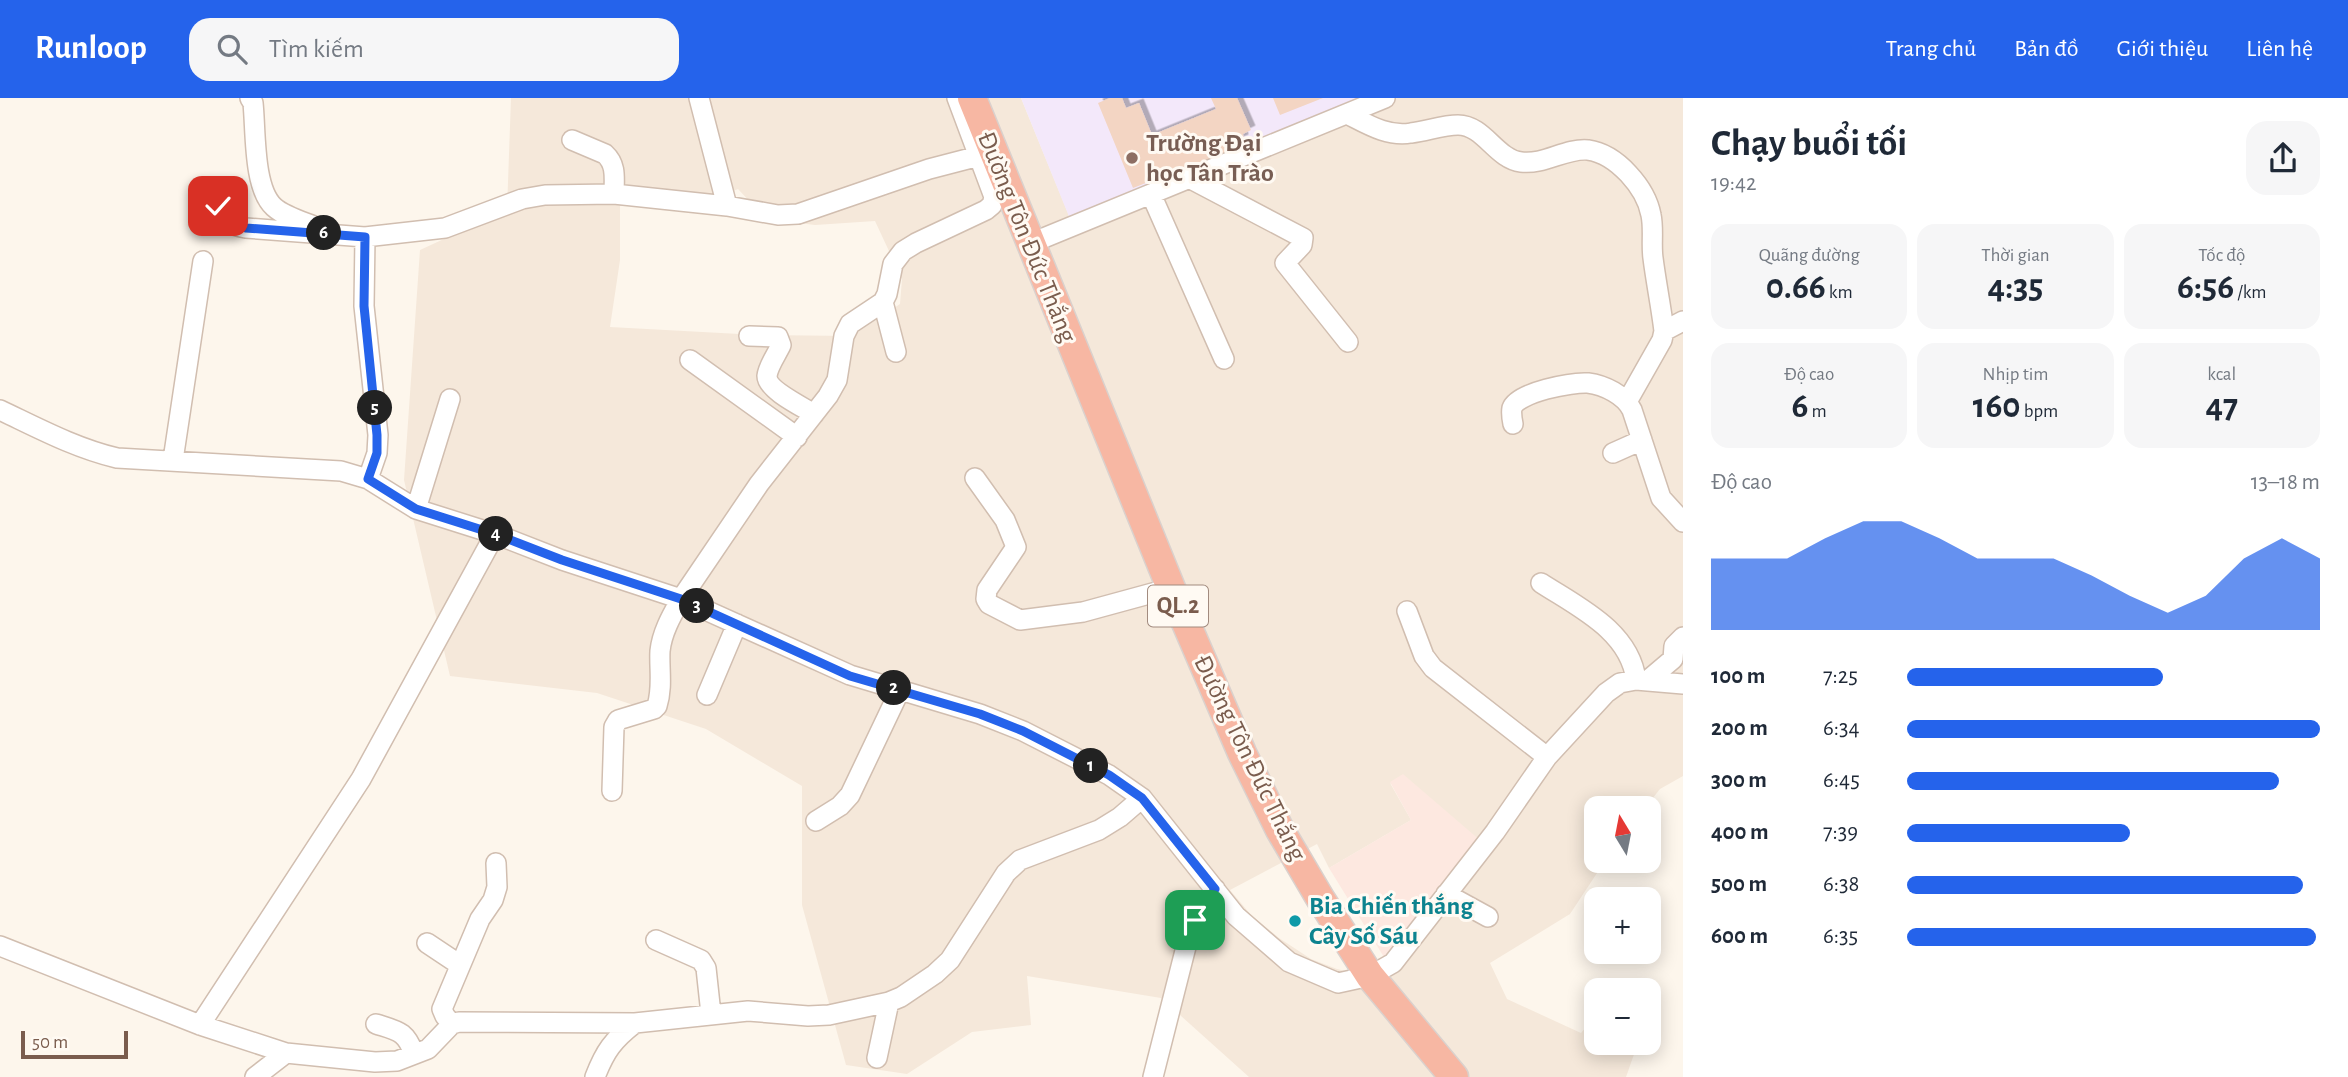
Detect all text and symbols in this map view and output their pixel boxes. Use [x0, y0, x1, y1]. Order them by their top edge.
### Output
search box [189, 18, 679, 81]
icon: search [213, 30, 251, 68]
text: Runloop [35, 32, 147, 65]
text: Tìm kiếm [269, 36, 364, 62]
text: Trang chủ [1886, 37, 1976, 61]
text: Bản đồ [2014, 37, 2078, 61]
text: Giới thiệu [2116, 37, 2208, 61]
text: Liên hệ [2246, 37, 2313, 61]
button: share [2246, 121, 2320, 195]
text: Chạy buổi tối [1711, 125, 1907, 163]
street label: Đường Tôn Đức Thắng [973, 128, 1081, 347]
place label: Trường Đại học Tân Trào [1146, 130, 1274, 186]
marker: Trường Đại học Tân Trào [1124, 150, 1140, 166]
text: 19:42 [1711, 172, 1757, 195]
pin [188, 176, 248, 236]
icon: check [199, 187, 237, 225]
pin: 6 [306, 216, 342, 250]
text: 6 [319, 223, 328, 242]
text: Quãng đường [1759, 246, 1860, 265]
text: Thời gian [1981, 246, 2050, 265]
text: Tốc độ [2198, 246, 2245, 265]
text: 0.66 [1766, 270, 1826, 305]
text: 4:35 [1988, 270, 2043, 305]
text: 6:56 [2177, 270, 2234, 305]
text: km [1826, 283, 1853, 302]
text: /km [2234, 283, 2267, 302]
text: Độ cao [1784, 365, 1834, 384]
text: Nhịp tim [1982, 365, 2049, 384]
text: kcal [2207, 365, 2236, 384]
text: 6 [1792, 389, 1808, 424]
text: 160 [1973, 389, 2021, 424]
text: 47 [2205, 389, 2238, 424]
pin: 5 [358, 390, 392, 426]
text: 5 [370, 398, 379, 417]
text: m [1808, 402, 1827, 421]
text: bpm [2021, 402, 2058, 421]
text: Độ cao [1711, 471, 1772, 494]
text: 13–18 m [2251, 471, 2320, 494]
pin: 4 [478, 516, 514, 551]
text: 4 [491, 524, 500, 543]
road number: QL.2 [1148, 586, 1208, 626]
pin: 3 [680, 588, 714, 624]
text: 3 [692, 596, 701, 615]
street label: Đường Tôn Đức Thắng [1189, 651, 1311, 865]
text: 100 m [1711, 665, 1765, 688]
text: 7:25 [1823, 665, 1858, 688]
pin: 2 [876, 670, 912, 706]
text: 2 [889, 678, 898, 697]
text: 200 m [1711, 717, 1768, 740]
text: 6:34 [1823, 717, 1860, 740]
pin: 1 [1074, 748, 1108, 784]
text: 1 [1087, 756, 1094, 775]
text: 300 m [1711, 769, 1767, 792]
text: 6:45 [1823, 769, 1860, 792]
north arrow [1584, 796, 1661, 873]
map controls [1584, 796, 1661, 1055]
text: 400 m [1711, 821, 1769, 844]
text: 7:39 [1823, 821, 1858, 844]
text: 500 m [1711, 873, 1767, 896]
text: 6:38 [1823, 873, 1859, 896]
button: + [1584, 887, 1661, 964]
pin [1165, 890, 1225, 950]
place label: Bia Chiến thắng Cây Số Sáu [1309, 893, 1474, 949]
icon: arrive [1176, 901, 1214, 939]
marker: Bia Chiến thắng Cây Số Sáu [1287, 913, 1303, 929]
text: 600 m [1711, 925, 1768, 948]
text: 6:35 [1823, 925, 1858, 948]
button: − [1584, 978, 1661, 1055]
scale bar [21, 1028, 128, 1060]
text: 50 m [32, 1033, 68, 1052]

